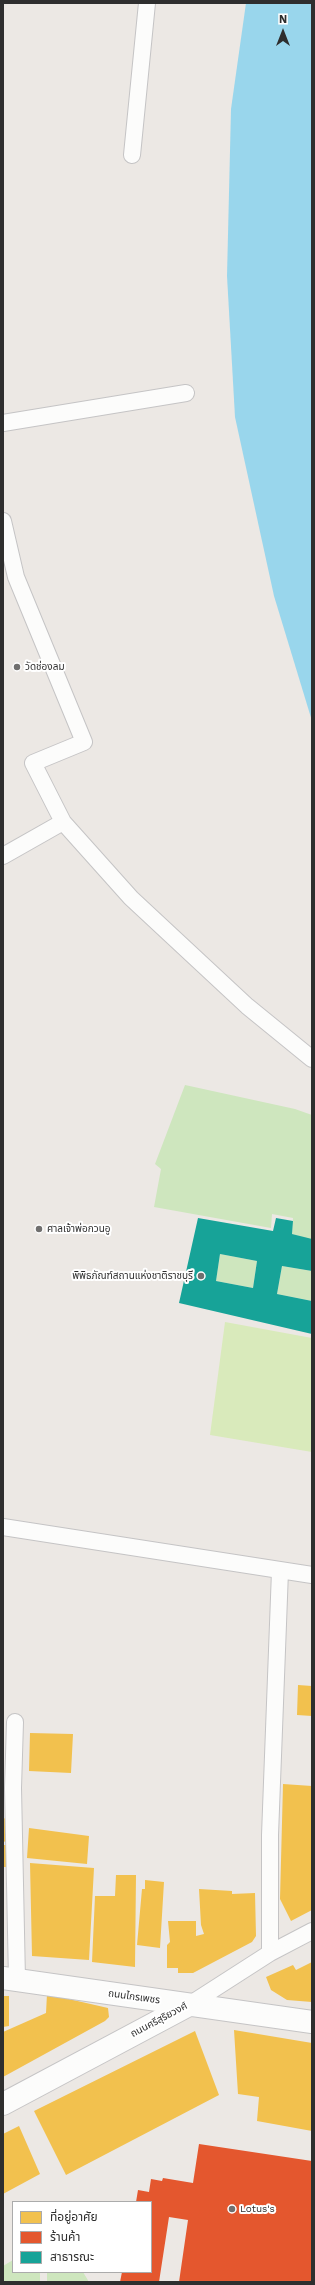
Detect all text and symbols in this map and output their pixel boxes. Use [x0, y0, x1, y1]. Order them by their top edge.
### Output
north arrow [263, 12, 303, 52]
text: N [279, 13, 287, 26]
place label: วัดช่องลม [25, 661, 65, 673]
marker: วัดช่องลม [12, 662, 22, 672]
place label: ศาลเจ้าพ่อกวนอู [47, 1223, 111, 1235]
marker: ศาลเจ้าพ่อกวนอู [34, 1224, 44, 1234]
place label: พิพิธภัณฑ์สถานแห่งชาติราชบุรี [72, 1270, 193, 1282]
marker: พิพิธภัณฑ์สถานแห่งชาติราชบุรี [196, 1271, 206, 1281]
street label: ถนนไกรเพชร [107, 1987, 161, 2007]
street label: ถนนศรีสุริยวงศ์ [129, 2000, 189, 2040]
legend [12, 2201, 152, 2273]
place label: Lotus's [240, 2203, 275, 2215]
marker: Lotus's [227, 2204, 237, 2214]
text: ที่อยู่อาศัย [50, 2210, 98, 2224]
text: ร้านค้า [50, 2230, 80, 2244]
text: สาธารณะ [50, 2250, 94, 2264]

